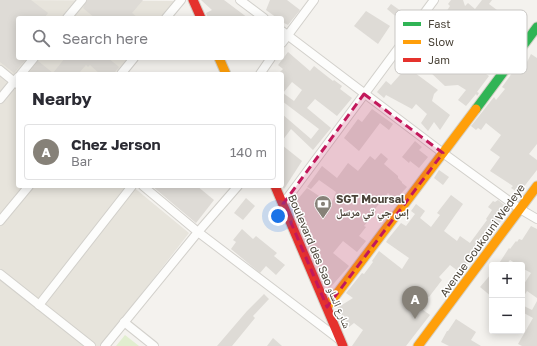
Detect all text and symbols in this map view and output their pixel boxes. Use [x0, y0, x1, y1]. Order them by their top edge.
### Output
legend [395, 10, 527, 74]
search box [16, 16, 284, 60]
text: Fast [428, 17, 451, 30]
icon: search [30, 27, 52, 49]
text: Search here [62, 29, 148, 47]
text: Slow [428, 35, 454, 48]
text: Jam [428, 53, 450, 66]
text: Nearby [32, 88, 92, 109]
text: Chez Jerson [71, 135, 161, 153]
text: A [41, 144, 51, 160]
text: 140 m [230, 144, 267, 160]
text: Bar [71, 153, 92, 169]
street label: Avenue Goukouni Wedeye [437, 181, 527, 299]
street label: Boulevard des Sao شارع الساو [285, 192, 354, 330]
place label: SGT Moursal إس جي تي مرسل [336, 192, 409, 220]
bank icon: SGT Moursal إس جي تي مرسل [313, 194, 333, 219]
your location [268, 206, 288, 226]
map controls [489, 262, 525, 334]
button: + [489, 262, 525, 298]
pin: A [402, 286, 428, 319]
button: − [489, 298, 525, 334]

